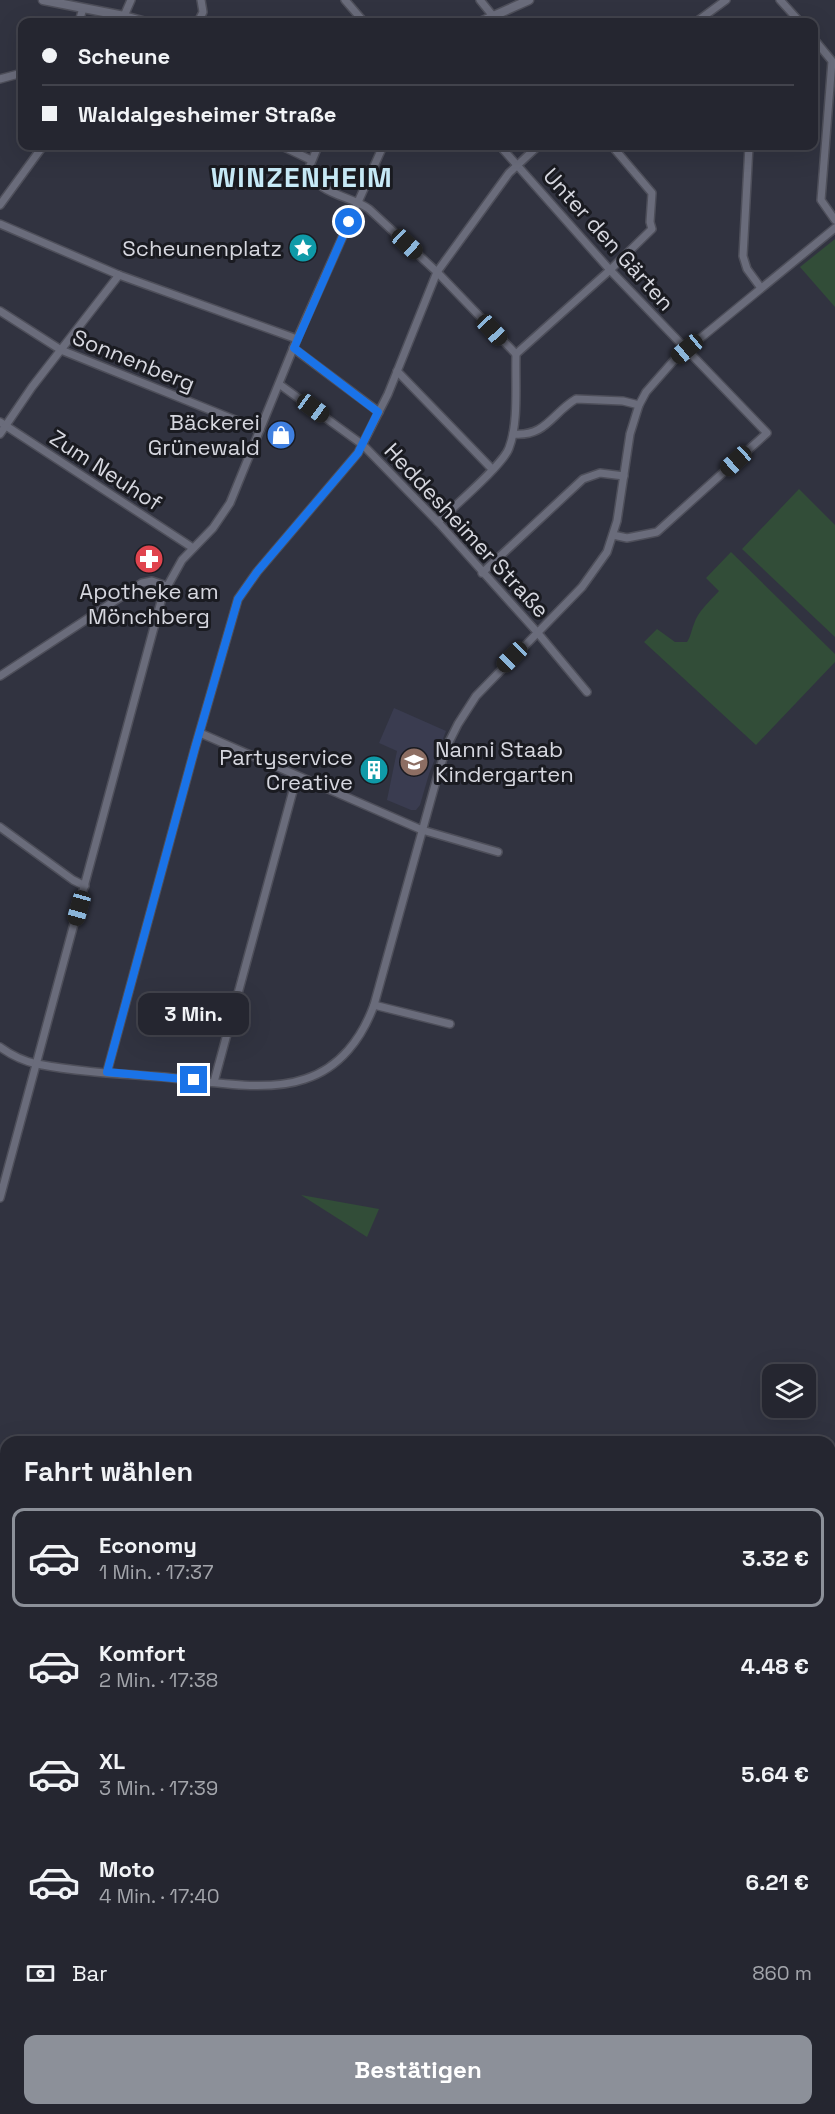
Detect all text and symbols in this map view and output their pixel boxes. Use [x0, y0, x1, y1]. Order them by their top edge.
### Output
text: Scheune [78, 42, 170, 70]
text: Waldalgesheimer Straße [78, 100, 336, 128]
district label: WINZENHEIM [211, 159, 393, 195]
street label: Unter den Gärten [538, 162, 680, 316]
route start [335, 208, 362, 235]
car [388, 225, 426, 263]
place icon: Scheunenplatz [287, 232, 319, 264]
place label: Scheunenplatz [122, 234, 282, 262]
car [473, 311, 511, 349]
street label: Sonnenberg [69, 323, 199, 397]
car [667, 331, 707, 367]
car [293, 390, 333, 426]
place label: Bäckerei Grünewald [148, 408, 260, 461]
shop icon: Bäckerei Grünewald [265, 419, 297, 451]
street label: Zum Neuhof [45, 423, 168, 517]
street label: Heddesheimer Straße [379, 437, 555, 623]
car [717, 442, 755, 480]
pharmacy icon: Apotheke am Mönchberg [133, 543, 165, 575]
place label: Apotheke am Mönchberg [79, 577, 219, 630]
car [493, 638, 531, 676]
place label: Nanni Staab Kindergarten [435, 735, 574, 788]
place label: Partyservice Creative [219, 743, 353, 796]
school or university icon: Nanni Staab Kindergarten [398, 746, 430, 778]
building icon: Partyservice Creative [358, 754, 390, 786]
car [65, 888, 93, 928]
callout: 3 Min. [138, 993, 250, 1035]
text: 3 Min. [164, 1001, 223, 1027]
route end [180, 1066, 207, 1093]
map controls [762, 1364, 816, 1418]
button: layers [762, 1364, 816, 1418]
text: Fahrt wählen [24, 1454, 193, 1489]
icon: car [27, 1531, 81, 1585]
text: Economy [99, 1531, 197, 1559]
text: 3.32 € [742, 1544, 809, 1572]
text: 1 Min. · 17:37 [99, 1559, 213, 1585]
icon: car [27, 1639, 81, 1693]
text: Komfort [99, 1639, 186, 1667]
text: 4.48 € [741, 1652, 809, 1680]
text: 2 Min. · 17:38 [99, 1667, 218, 1693]
icon: car [27, 1747, 81, 1801]
text: XL [99, 1747, 125, 1775]
text: 5.64 € [741, 1760, 809, 1788]
text: 3 Min. · 17:39 [99, 1775, 218, 1801]
icon: car [27, 1855, 81, 1909]
text: Moto [99, 1855, 155, 1883]
text: 6.21 € [745, 1868, 809, 1896]
text: 4 Min. · 17:40 [99, 1883, 220, 1909]
icon: cash [24, 1957, 57, 1990]
text: Bar [72, 1959, 108, 1987]
text: 860 m [752, 1960, 812, 1986]
button: Bestätigen [24, 2035, 812, 2104]

